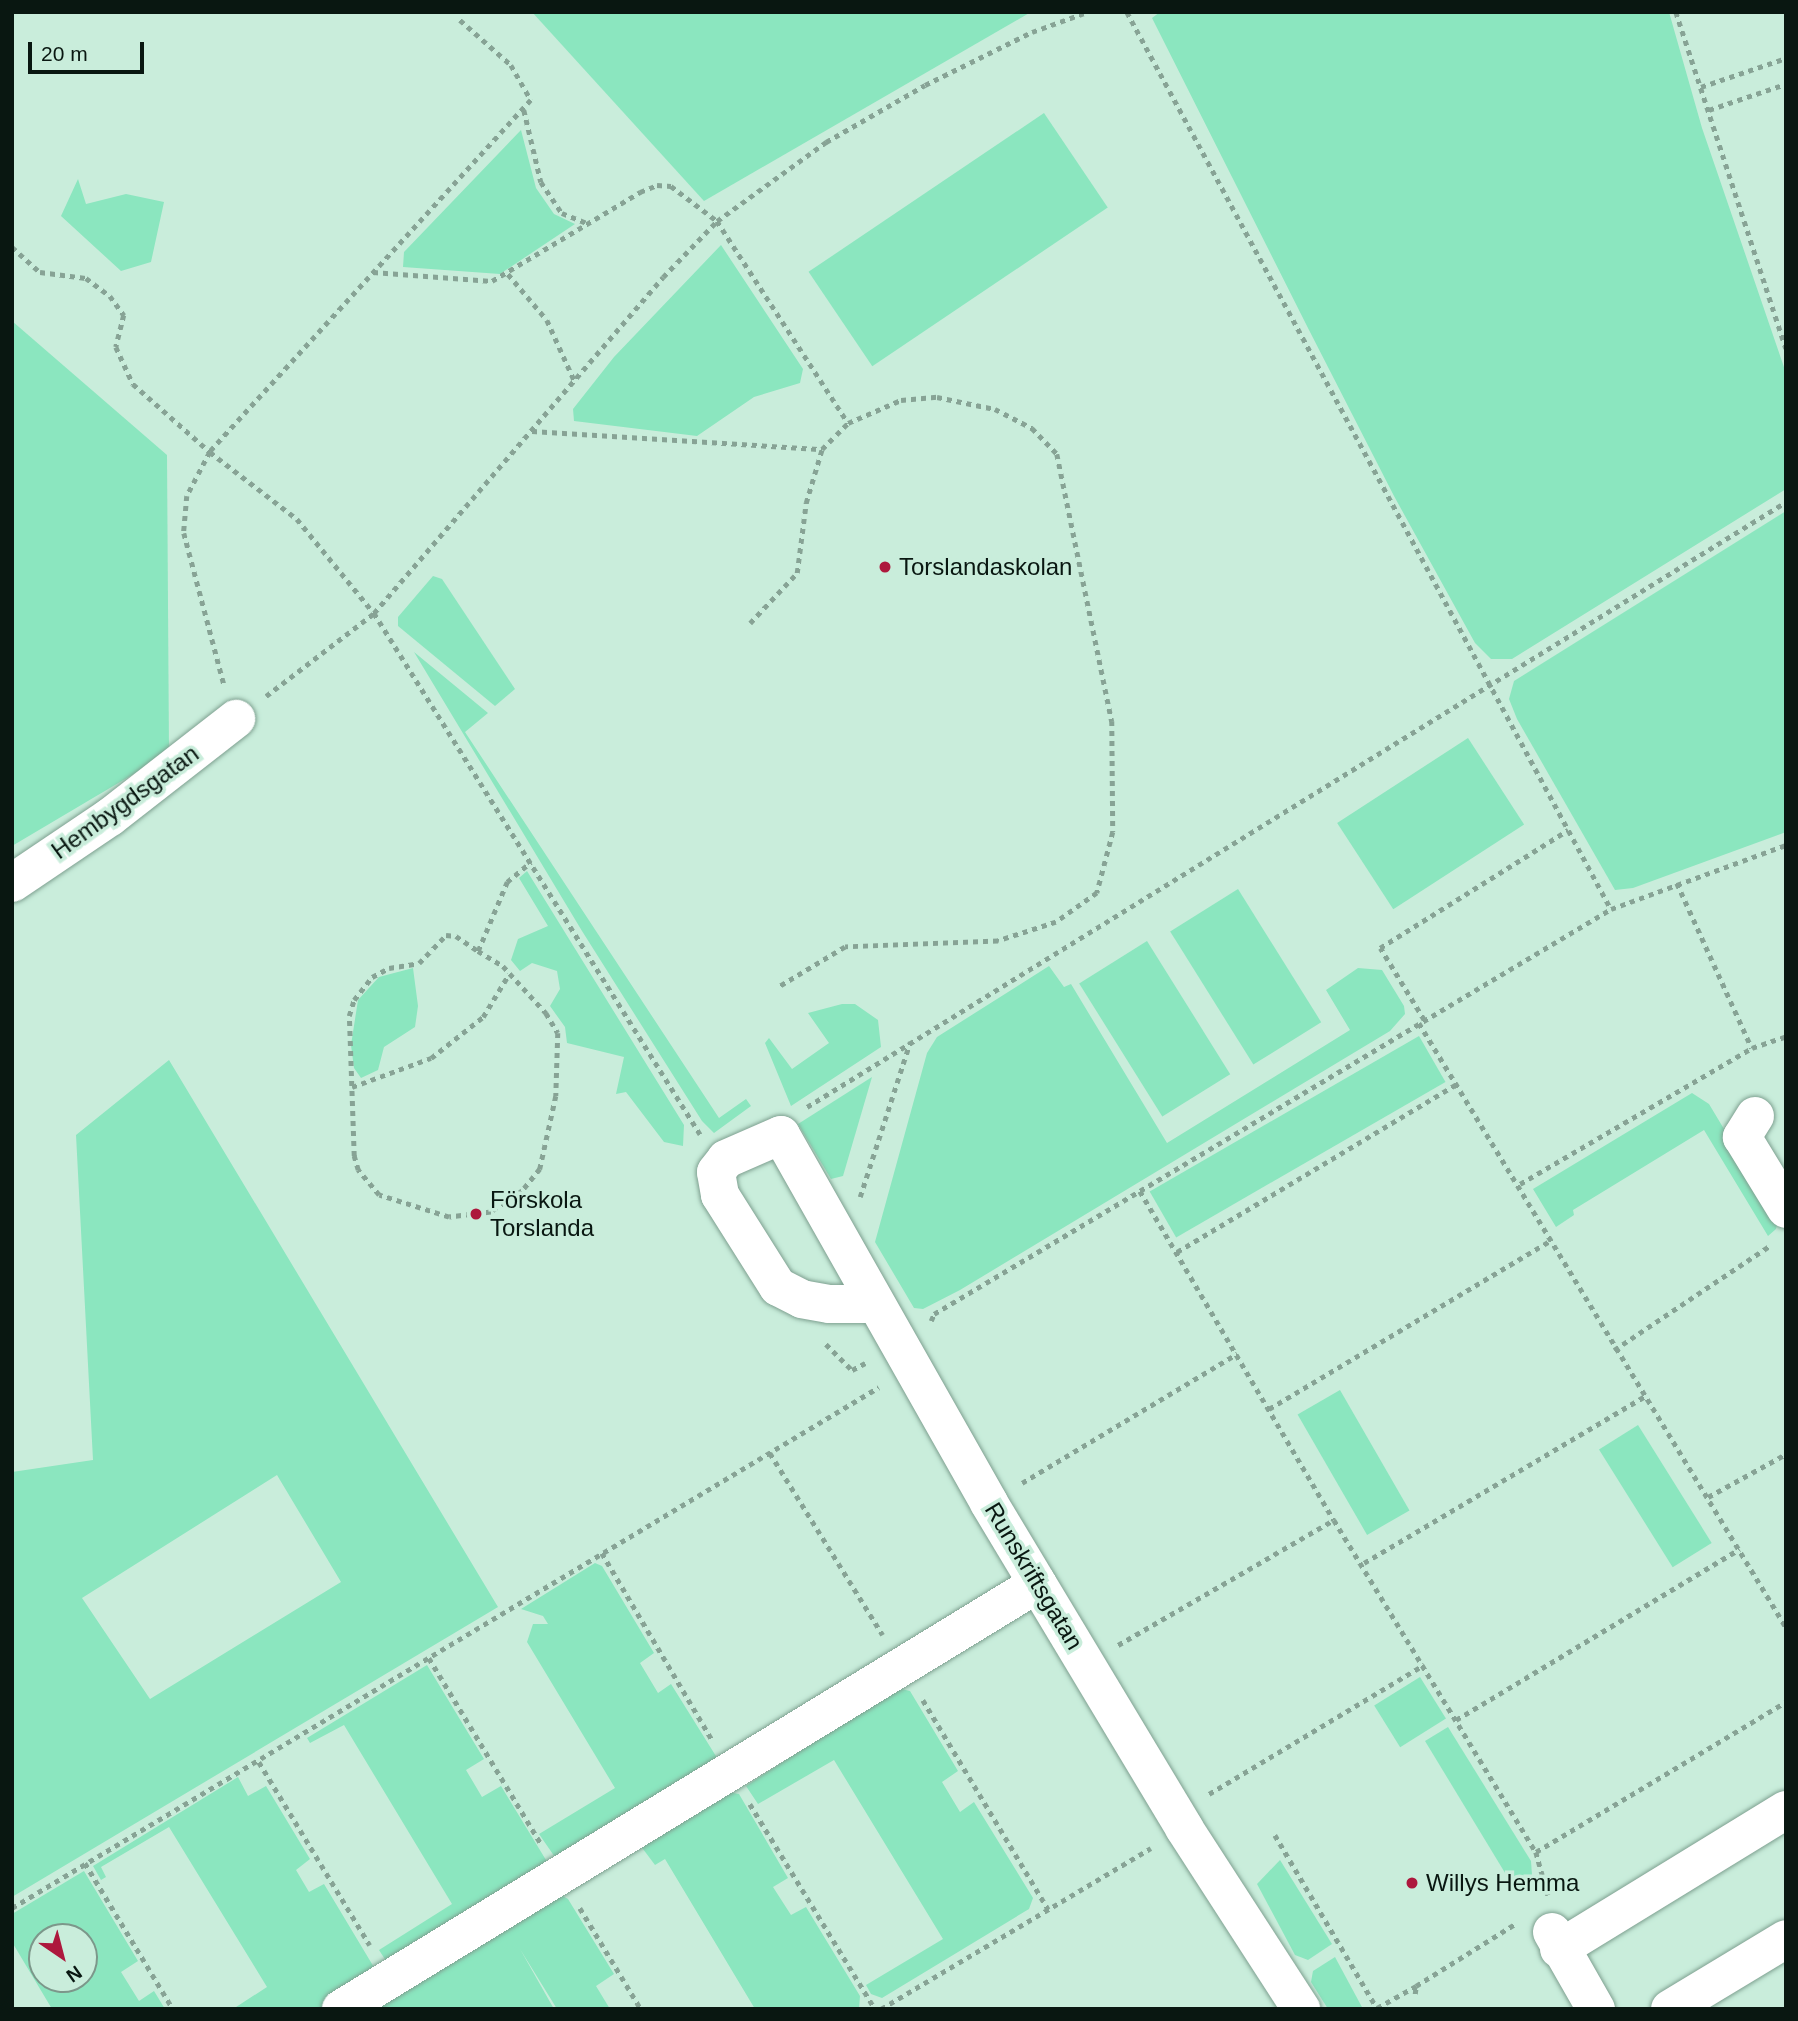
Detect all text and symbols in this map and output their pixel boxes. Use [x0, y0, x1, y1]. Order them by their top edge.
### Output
scale bar [32, 28, 147, 72]
text: 20 m [41, 42, 88, 65]
place label: Torslandaskolan [899, 553, 1072, 581]
marker: Torslandaskolan [877, 559, 893, 575]
street label: Hembygdsgatan [46, 739, 204, 865]
place label: Förskola Torslanda [490, 1186, 594, 1242]
marker: Förskola Torslanda [468, 1206, 484, 1222]
street label: Runskriftsgatan [979, 1497, 1089, 1655]
place label: Willys Hemma [1426, 1869, 1579, 1897]
marker: Willys Hemma [1404, 1875, 1420, 1891]
north arrow [28, 1923, 98, 1993]
text: N [63, 1961, 86, 1987]

